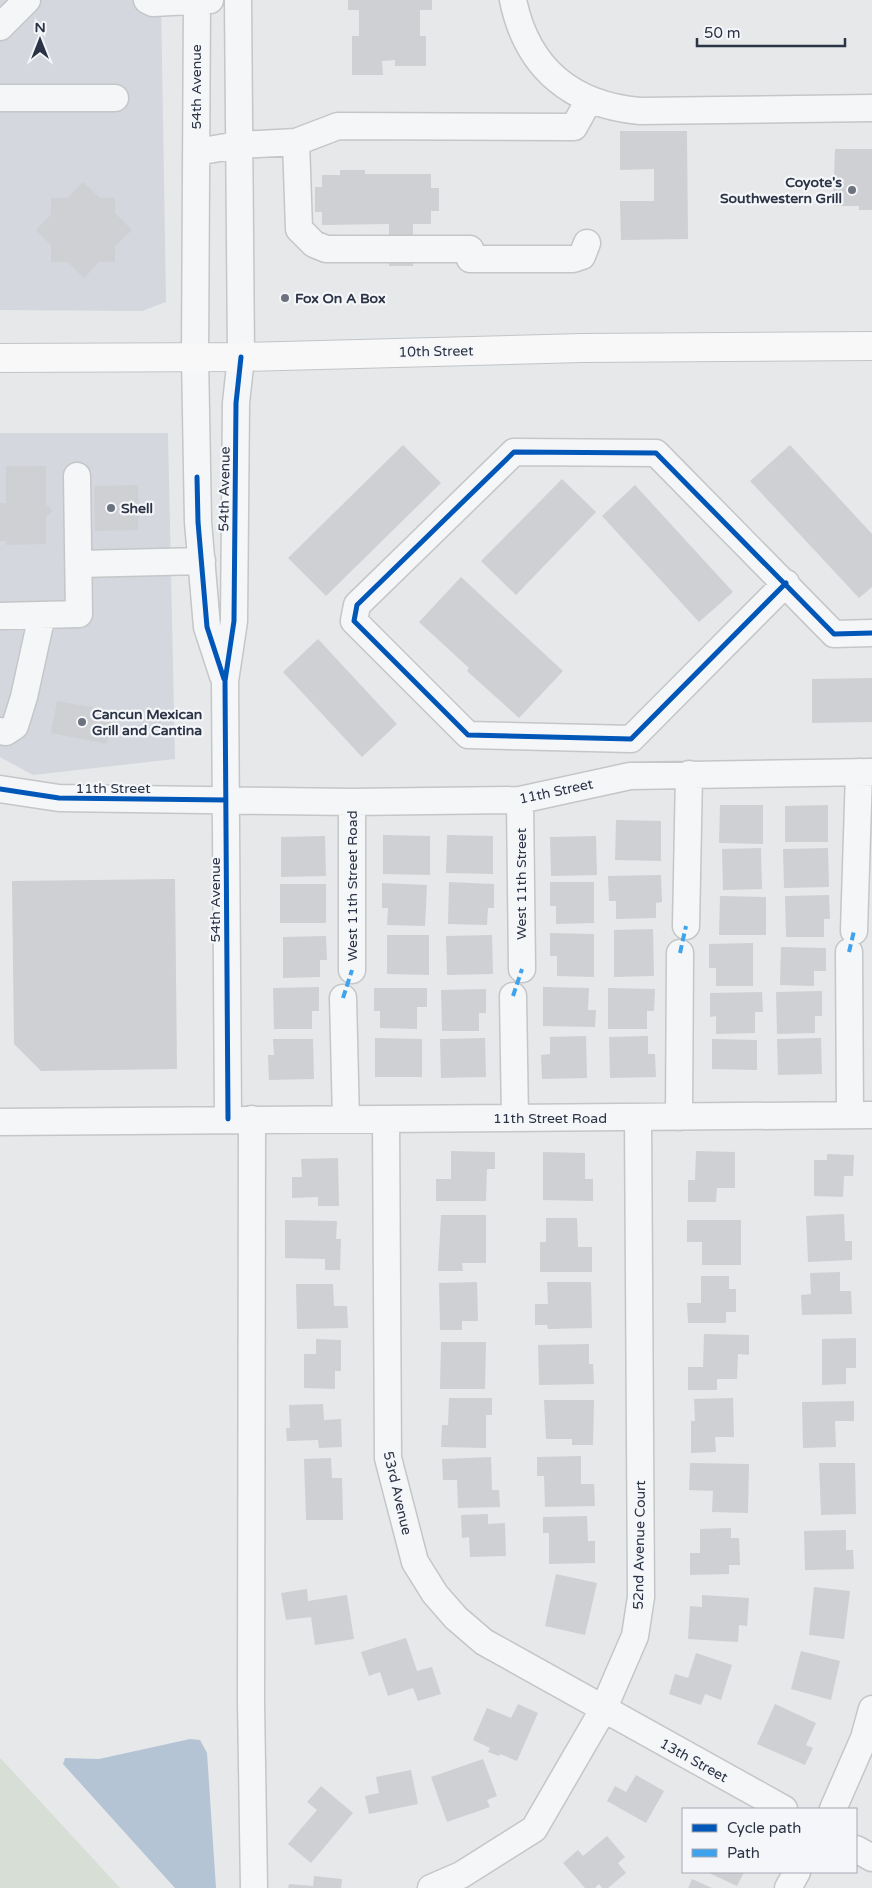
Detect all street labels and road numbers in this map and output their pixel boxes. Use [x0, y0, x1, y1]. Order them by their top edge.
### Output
street label: 54th Avenue [188, 44, 205, 130]
street label: 10th Street [398, 342, 474, 361]
street label: 54th Avenue [215, 446, 234, 532]
street label: 11th Street [518, 775, 595, 808]
street label: 11th Street [75, 780, 151, 797]
street label: West 11th Street Road [344, 810, 361, 962]
street label: West 11th Street [513, 827, 530, 940]
street label: 54th Avenue [207, 857, 224, 943]
street label: 11th Street Road [493, 1110, 607, 1127]
street label: 53rd Avenue [380, 1450, 415, 1537]
street label: 52nd Avenue Court [630, 1479, 649, 1610]
street label: 13th Street [657, 1735, 731, 1786]

